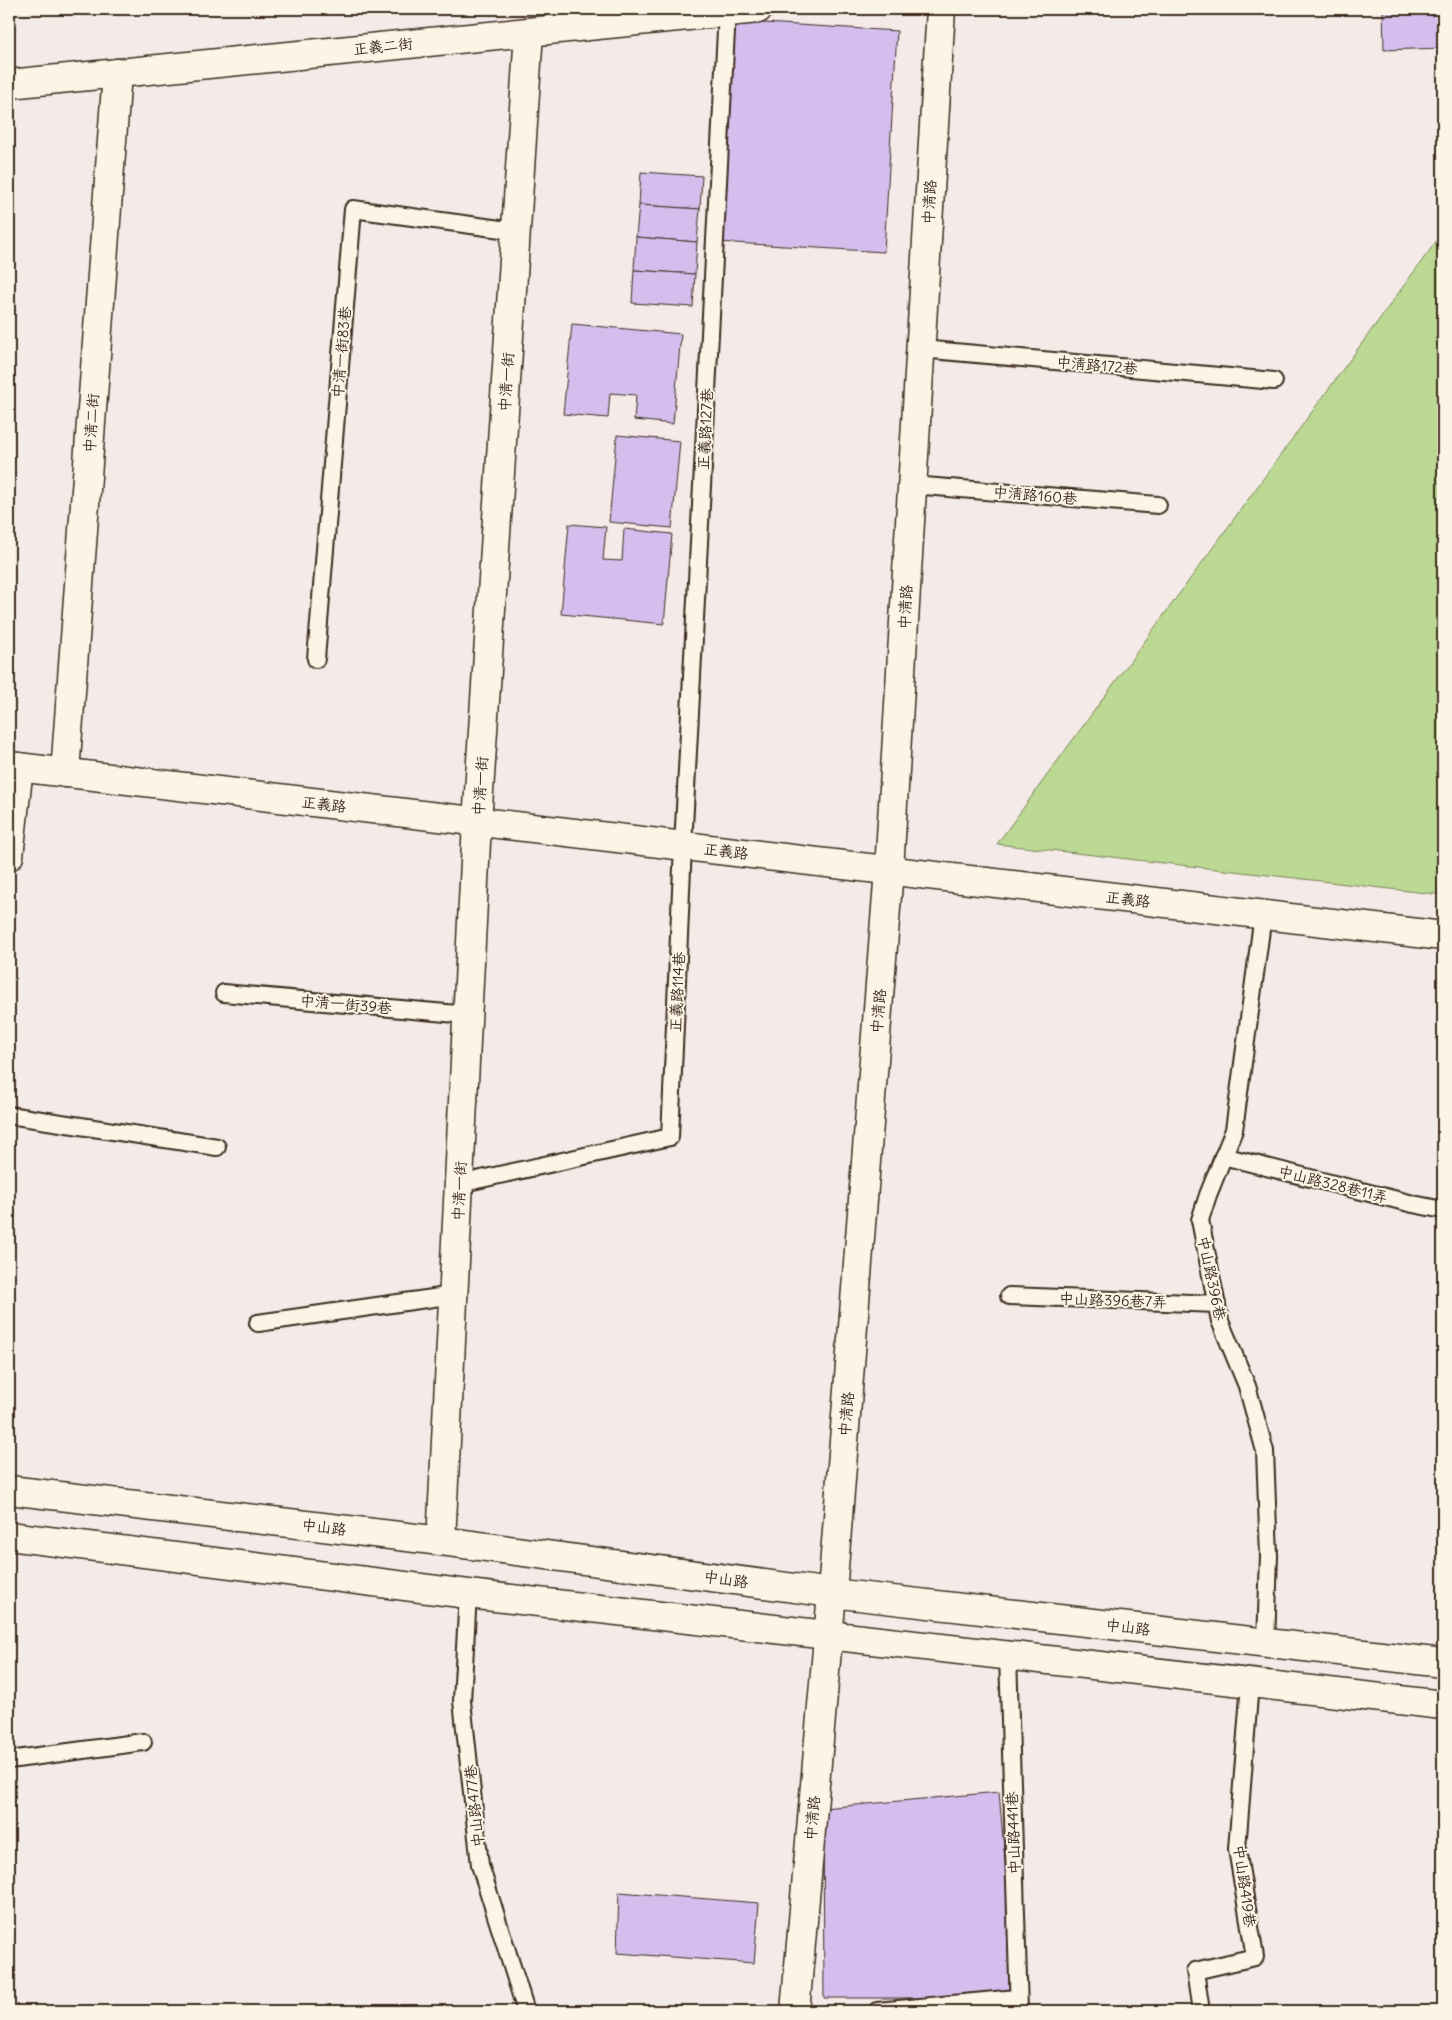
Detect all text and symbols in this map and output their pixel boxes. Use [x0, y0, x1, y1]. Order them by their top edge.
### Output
street label: 正義二街 [352, 33, 414, 59]
street label: 中清路 [918, 179, 940, 225]
street label: 中清一街83巷 [328, 305, 354, 399]
street label: 中清一街 [494, 351, 518, 413]
street label: 中清路172巷 [1056, 352, 1138, 378]
street label: 正義路127巷 [693, 388, 717, 470]
street label: 中清二街 [79, 392, 103, 454]
street label: 中清路160巷 [992, 482, 1078, 508]
street label: 中清路 [894, 584, 916, 630]
street label: 中清一街 [468, 755, 492, 817]
street label: 正義路 [301, 792, 347, 816]
street label: 正義路 [703, 839, 749, 863]
street label: 正義路 [1105, 887, 1151, 911]
street label: 正義路114巷 [665, 951, 689, 1033]
street label: 中清路 [867, 988, 889, 1034]
street label: 中清一街39巷 [299, 991, 393, 1017]
street label: 中清一街 [448, 1161, 470, 1221]
street label: 中山路328巷11弄 [1276, 1161, 1390, 1207]
street label: 中山路396巷 [1194, 1234, 1230, 1322]
street label: 中山路396巷7弄 [1059, 1289, 1167, 1311]
street label: 中清路 [835, 1391, 857, 1437]
street label: 中山路 [301, 1515, 347, 1539]
street label: 中山路 [702, 1566, 750, 1592]
street label: 中山路 [1105, 1615, 1151, 1639]
street label: 中山路477巷 [460, 1764, 488, 1848]
street label: 中山路441巷 [1002, 1791, 1024, 1875]
street label: 中清路 [801, 1795, 823, 1841]
street label: 中山路419巷 [1230, 1844, 1260, 1928]

